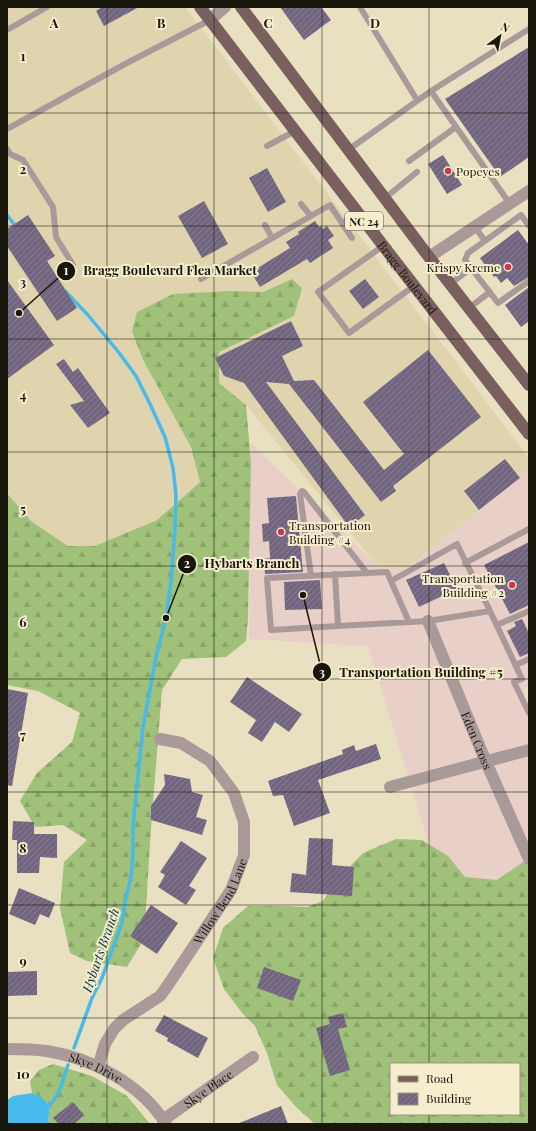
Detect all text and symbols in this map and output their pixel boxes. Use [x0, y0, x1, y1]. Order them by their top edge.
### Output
text: A [49, 14, 59, 31]
text: B [157, 14, 166, 31]
text: C [263, 14, 273, 31]
text: D [370, 14, 380, 31]
north arrow [480, 16, 520, 56]
text: N [498, 19, 513, 36]
text: 1 [21, 47, 26, 64]
text: 2 [20, 160, 27, 177]
place label: Popeyes [456, 163, 500, 179]
marker: Popeyes [443, 166, 453, 176]
road number: NC 24 [345, 212, 383, 230]
street label: Bragg Boulevard [374, 237, 441, 317]
callout: Bragg Boulevard Flea Market [56, 258, 265, 283]
place label: Krispy Kreme [427, 259, 500, 275]
text: Bragg Boulevard Flea Market [83, 261, 257, 278]
text: 1 [64, 262, 69, 278]
marker: Krispy Kreme [503, 262, 513, 272]
text: 3 [20, 273, 26, 290]
text: 4 [20, 386, 27, 403]
text: 5 [20, 500, 26, 517]
place label: Transportation Building #4 [289, 517, 371, 547]
marker: Transportation Building #4 [276, 527, 286, 537]
callout: Hybarts Branch [177, 551, 308, 576]
text: Hybarts Branch [205, 554, 300, 571]
text: 2 [184, 555, 190, 571]
place label: Transportation Building #2 [422, 570, 504, 600]
marker: Transportation Building #2 [507, 580, 517, 590]
text: 6 [19, 613, 27, 630]
callout: Transportation Building #5 [312, 660, 511, 685]
text: Transportation Building #5 [339, 663, 503, 680]
text: 3 [319, 664, 325, 680]
street label: Eden Cross [458, 709, 496, 772]
text: 7 [20, 726, 26, 743]
text: 8 [19, 839, 27, 856]
street label: Willow Bend Lane [189, 856, 250, 948]
water label: Hybarts Branch [77, 906, 122, 995]
text: 9 [19, 952, 27, 969]
street label: Skye Drive [67, 1048, 126, 1087]
legend [390, 1063, 520, 1115]
text: 10 [16, 1065, 30, 1082]
street label: Skye Place [180, 1066, 236, 1111]
text: Road [426, 1070, 453, 1086]
text: Building [426, 1090, 472, 1106]

